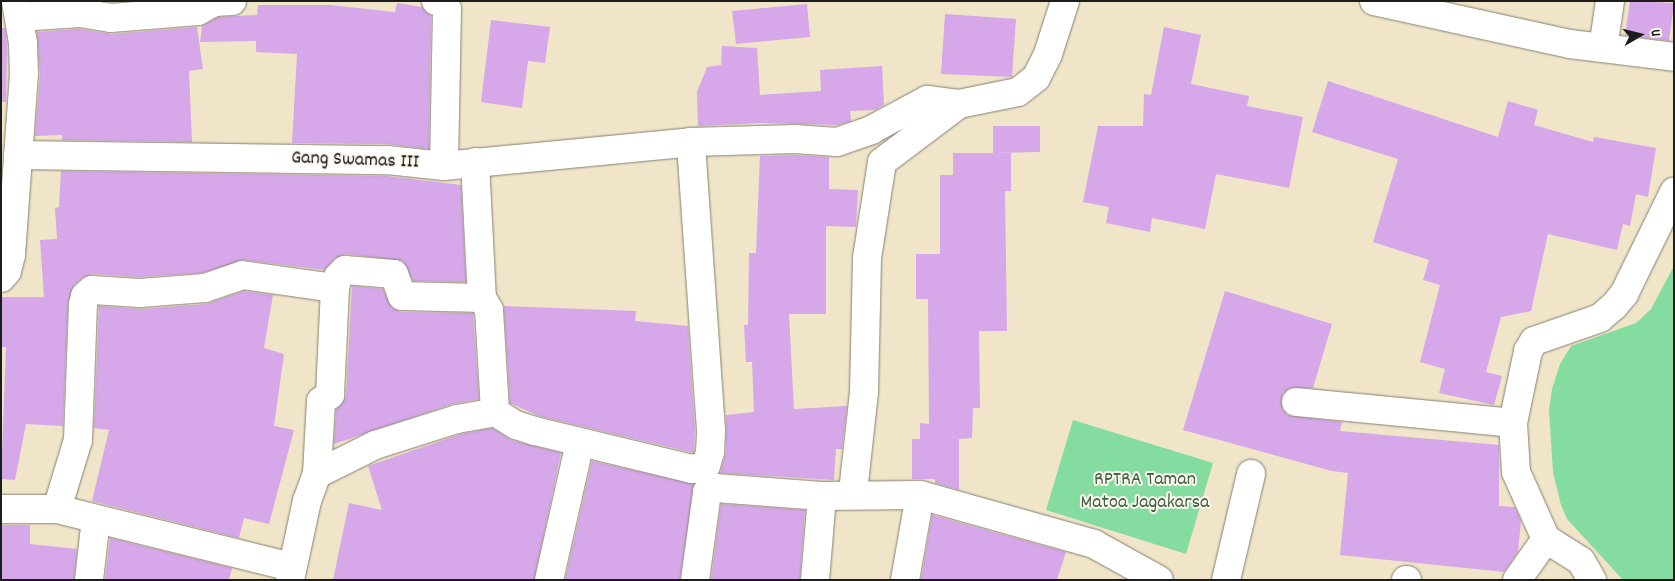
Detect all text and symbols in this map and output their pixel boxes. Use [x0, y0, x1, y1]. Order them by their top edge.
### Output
north arrow [1615, 10, 1665, 60]
text: U [1644, 28, 1665, 38]
street label: Gang Swamas III [291, 147, 419, 175]
park label: RPTRA Taman Matoa Jagakarsa [1081, 468, 1209, 515]

